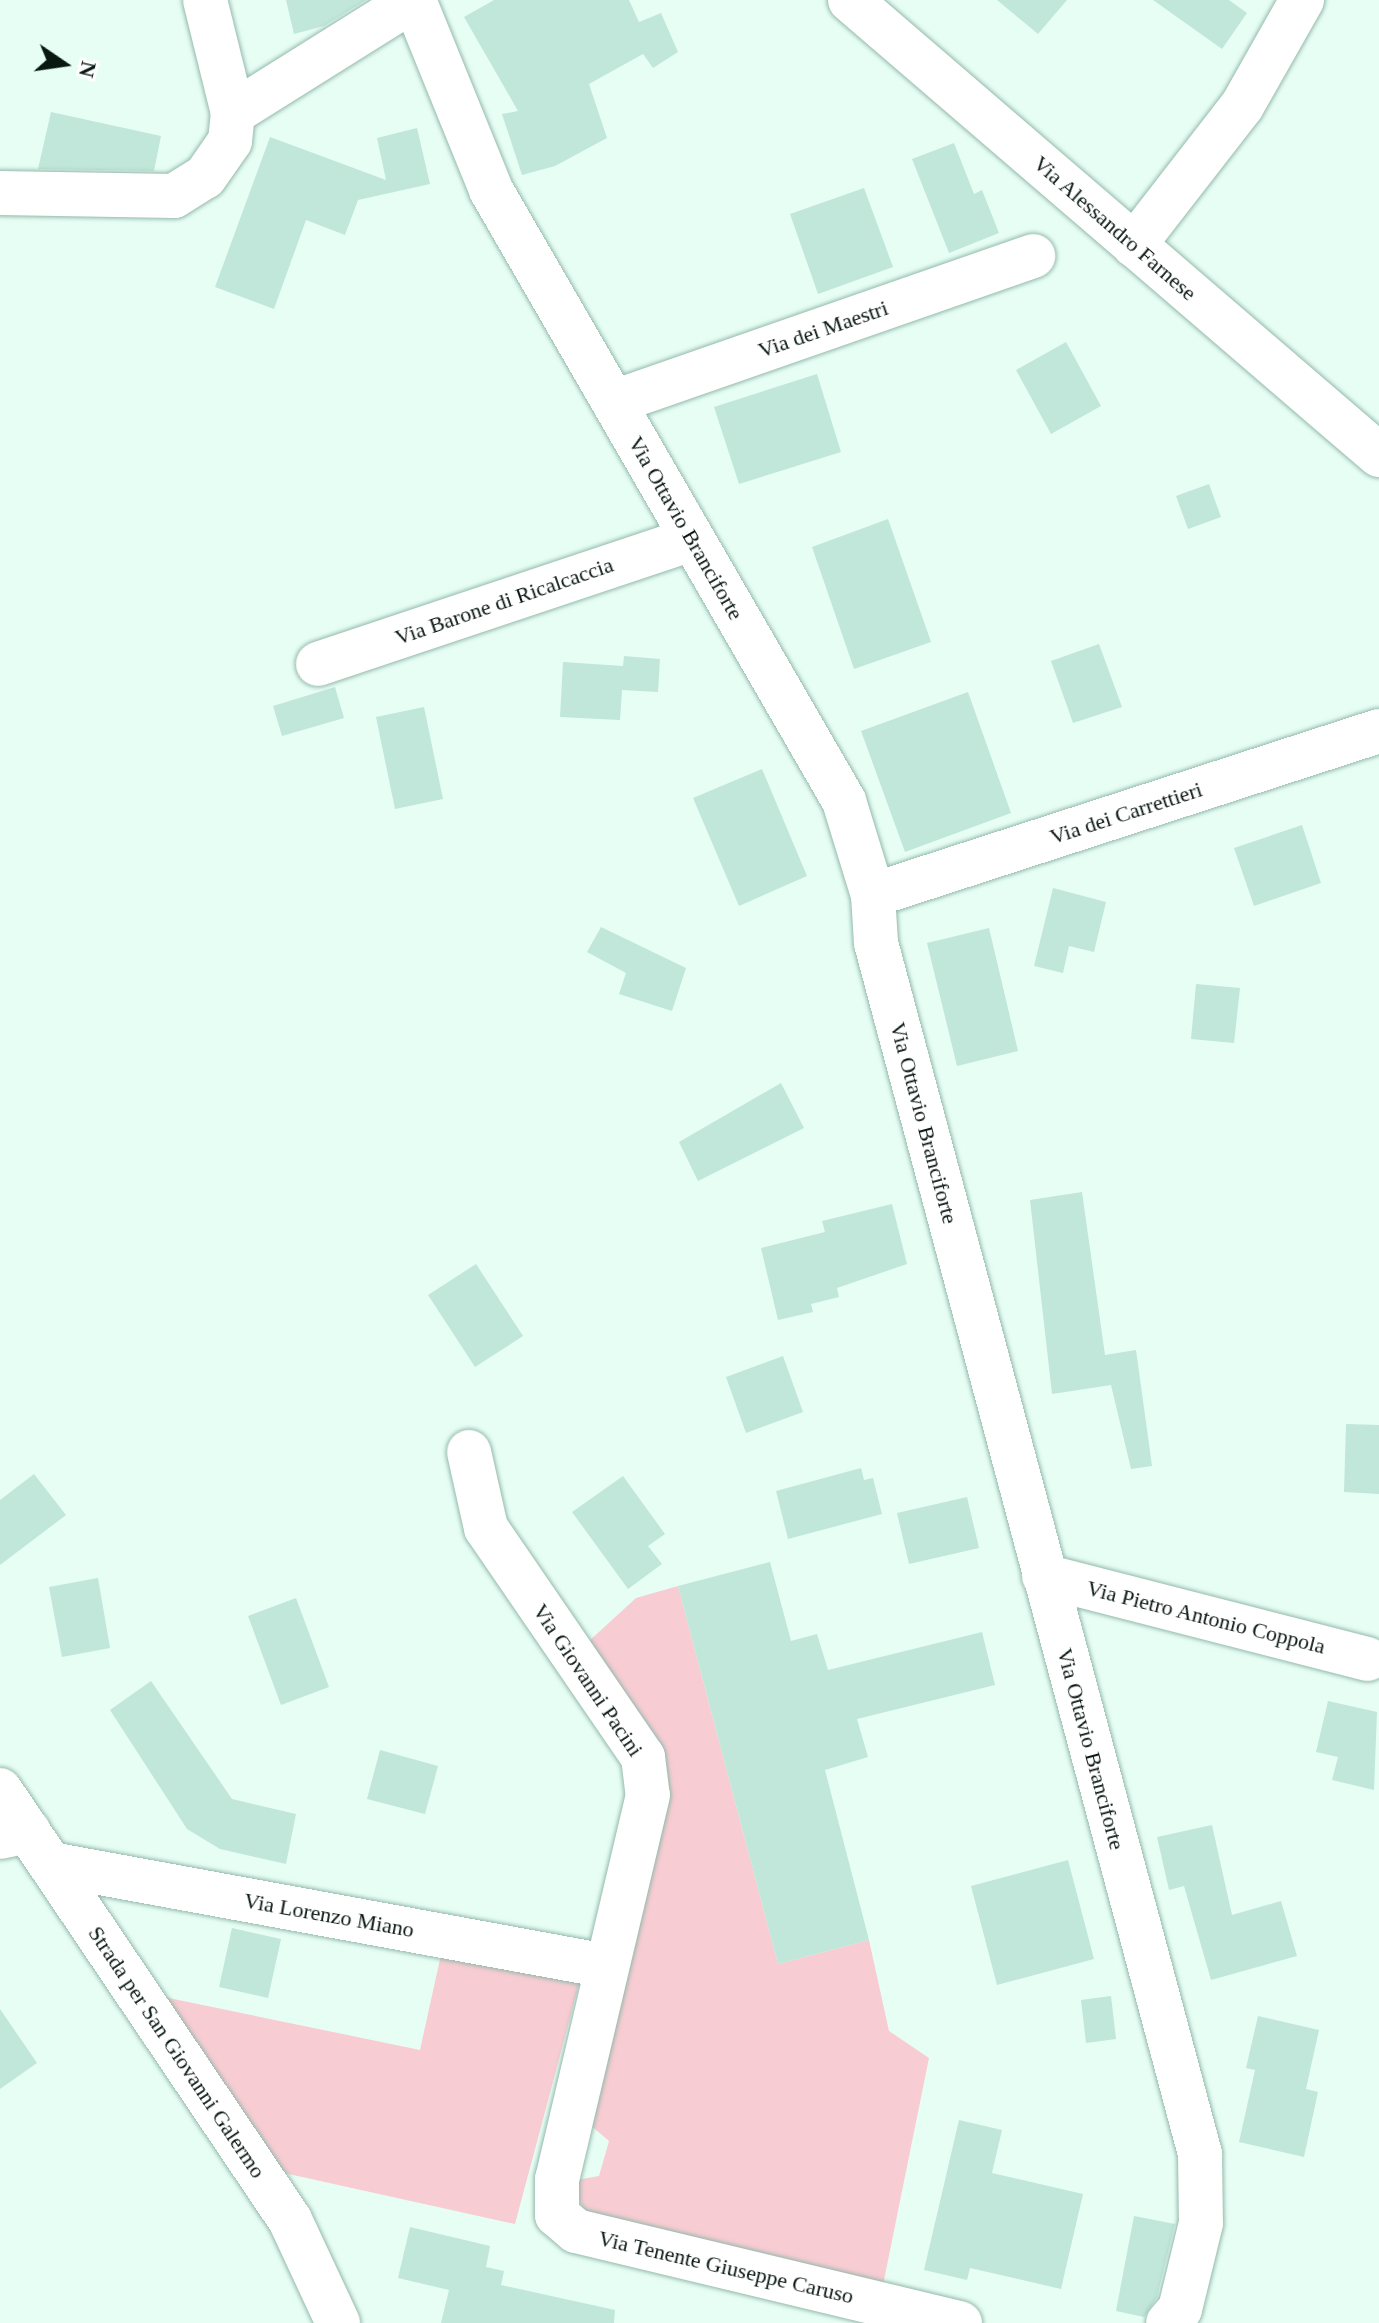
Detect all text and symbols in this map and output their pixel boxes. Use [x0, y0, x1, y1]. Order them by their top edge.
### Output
north arrow [24, 24, 104, 104]
text: N [74, 59, 102, 80]
street label: Via Alessandro Farnese [1028, 150, 1202, 306]
street label: Via dei Maestri [755, 294, 891, 364]
street label: Via Ottavio Branciforte [623, 432, 749, 624]
street label: Via Barone di Ricalcaccia [391, 551, 617, 651]
street label: Via dei Carrettieri [1046, 776, 1206, 850]
street label: Via Ottavio Branciforte [884, 1019, 964, 1227]
street label: Via Pietro Antonio Coppola [1083, 1574, 1329, 1660]
street label: Via Giovanni Pacini [527, 1599, 649, 1761]
street label: Via Ottavio Branciforte [1051, 1645, 1131, 1853]
street label: Via Lorenzo Miano [242, 1887, 416, 1943]
street label: Strada per San Giovanni Galermo [83, 1921, 271, 2183]
street label: Via Tenente Giuseppe Caruso [596, 2225, 856, 2309]

